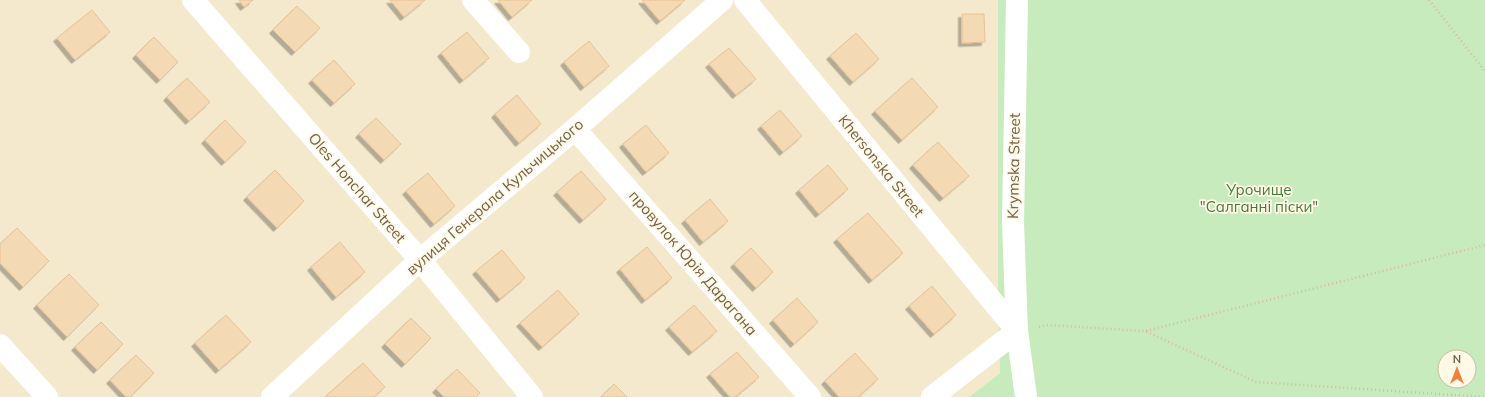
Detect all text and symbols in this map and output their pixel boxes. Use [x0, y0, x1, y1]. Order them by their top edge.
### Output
street label: Khersonska Street [834, 111, 928, 221]
street label: Krymska Street [1003, 113, 1024, 219]
street label: вулиця Генерала Кульчицького [402, 114, 587, 279]
street label: Oles Honchar Street [304, 129, 410, 247]
park label: Урочище "Салганні піски" [1200, 180, 1318, 216]
street label: провулок Юрія Дарагана [625, 186, 762, 339]
north arrow [1437, 349, 1477, 389]
text: N [1453, 352, 1461, 366]

